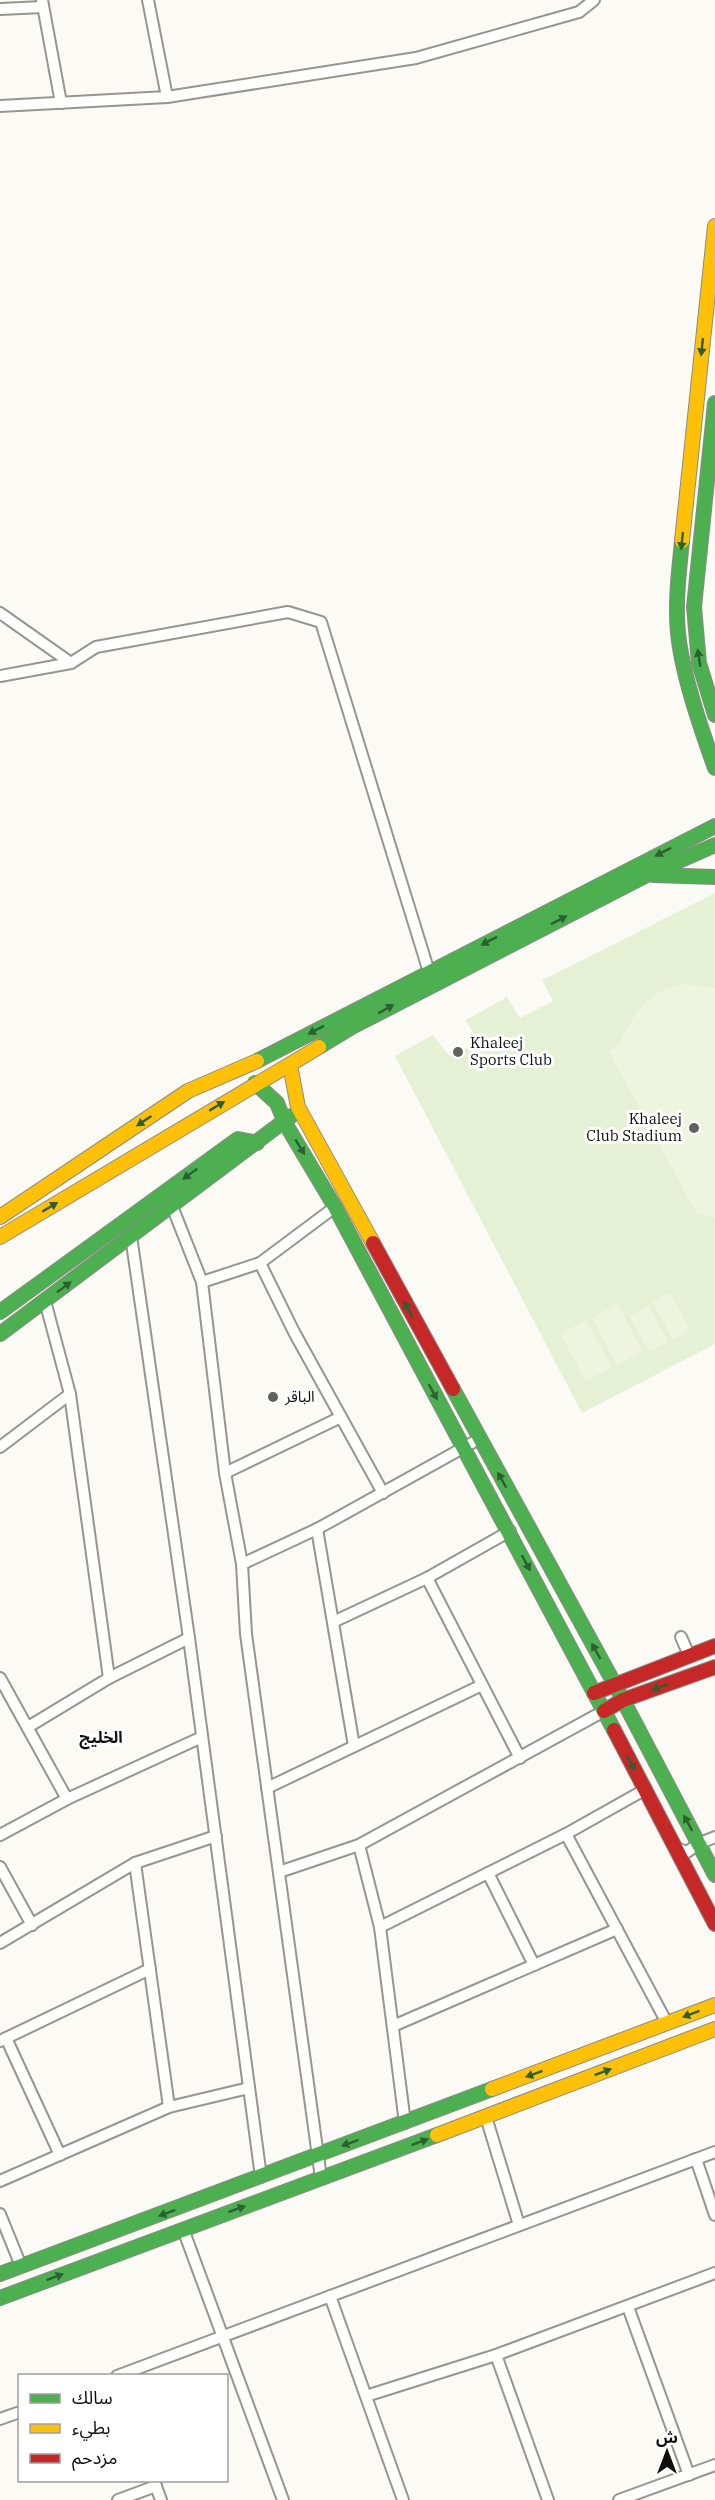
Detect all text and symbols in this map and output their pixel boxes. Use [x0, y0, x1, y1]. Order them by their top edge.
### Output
one-way arrow [698, 337, 707, 356]
one-way arrow [677, 531, 687, 550]
one-way arrow [695, 649, 704, 668]
one-way arrow [654, 847, 671, 857]
one-way arrow [551, 915, 568, 924]
one-way arrow [480, 935, 498, 945]
one-way arrow [378, 1004, 395, 1014]
one-way arrow [307, 1025, 324, 1035]
place label: Khaleej Sports Club [470, 1033, 552, 1069]
marker: Khaleej Sports Club [451, 1045, 465, 1059]
one-way arrow [209, 1100, 225, 1111]
place label: Khaleej Club Stadium [586, 1109, 682, 1145]
one-way arrow [136, 1115, 152, 1127]
marker: Khaleej Club Stadium [687, 1121, 701, 1135]
one-way arrow [294, 1139, 305, 1155]
one-way arrow [182, 1168, 198, 1180]
one-way arrow [42, 1201, 58, 1212]
one-way arrow [56, 1281, 72, 1293]
one-way arrow [403, 1301, 413, 1318]
one-way arrow [428, 1384, 438, 1401]
place label: الباقر [284, 1387, 315, 1406]
marker: الباقر [266, 1390, 280, 1404]
one-way arrow [497, 1472, 507, 1489]
one-way arrow [521, 1555, 531, 1572]
one-way arrow [591, 1643, 602, 1659]
one-way arrow [651, 1682, 669, 1692]
district label: الخليج [79, 1727, 123, 1750]
one-way arrow [626, 1755, 636, 1772]
one-way arrow [683, 1815, 693, 1832]
one-way arrow [682, 2010, 700, 2019]
one-way arrow [594, 2067, 612, 2077]
one-way arrow [525, 2070, 543, 2080]
one-way arrow [412, 2136, 430, 2146]
one-way arrow [341, 2139, 359, 2148]
one-way arrow [228, 2203, 246, 2213]
one-way arrow [158, 2208, 176, 2218]
one-way arrow [46, 2272, 64, 2281]
legend [18, 2374, 228, 2482]
text: سالك [72, 2386, 113, 2409]
text: بطيء [72, 2416, 110, 2441]
north arrow [637, 2422, 697, 2482]
text: ش [656, 2427, 678, 2447]
text: مزدحم [72, 2446, 117, 2471]

